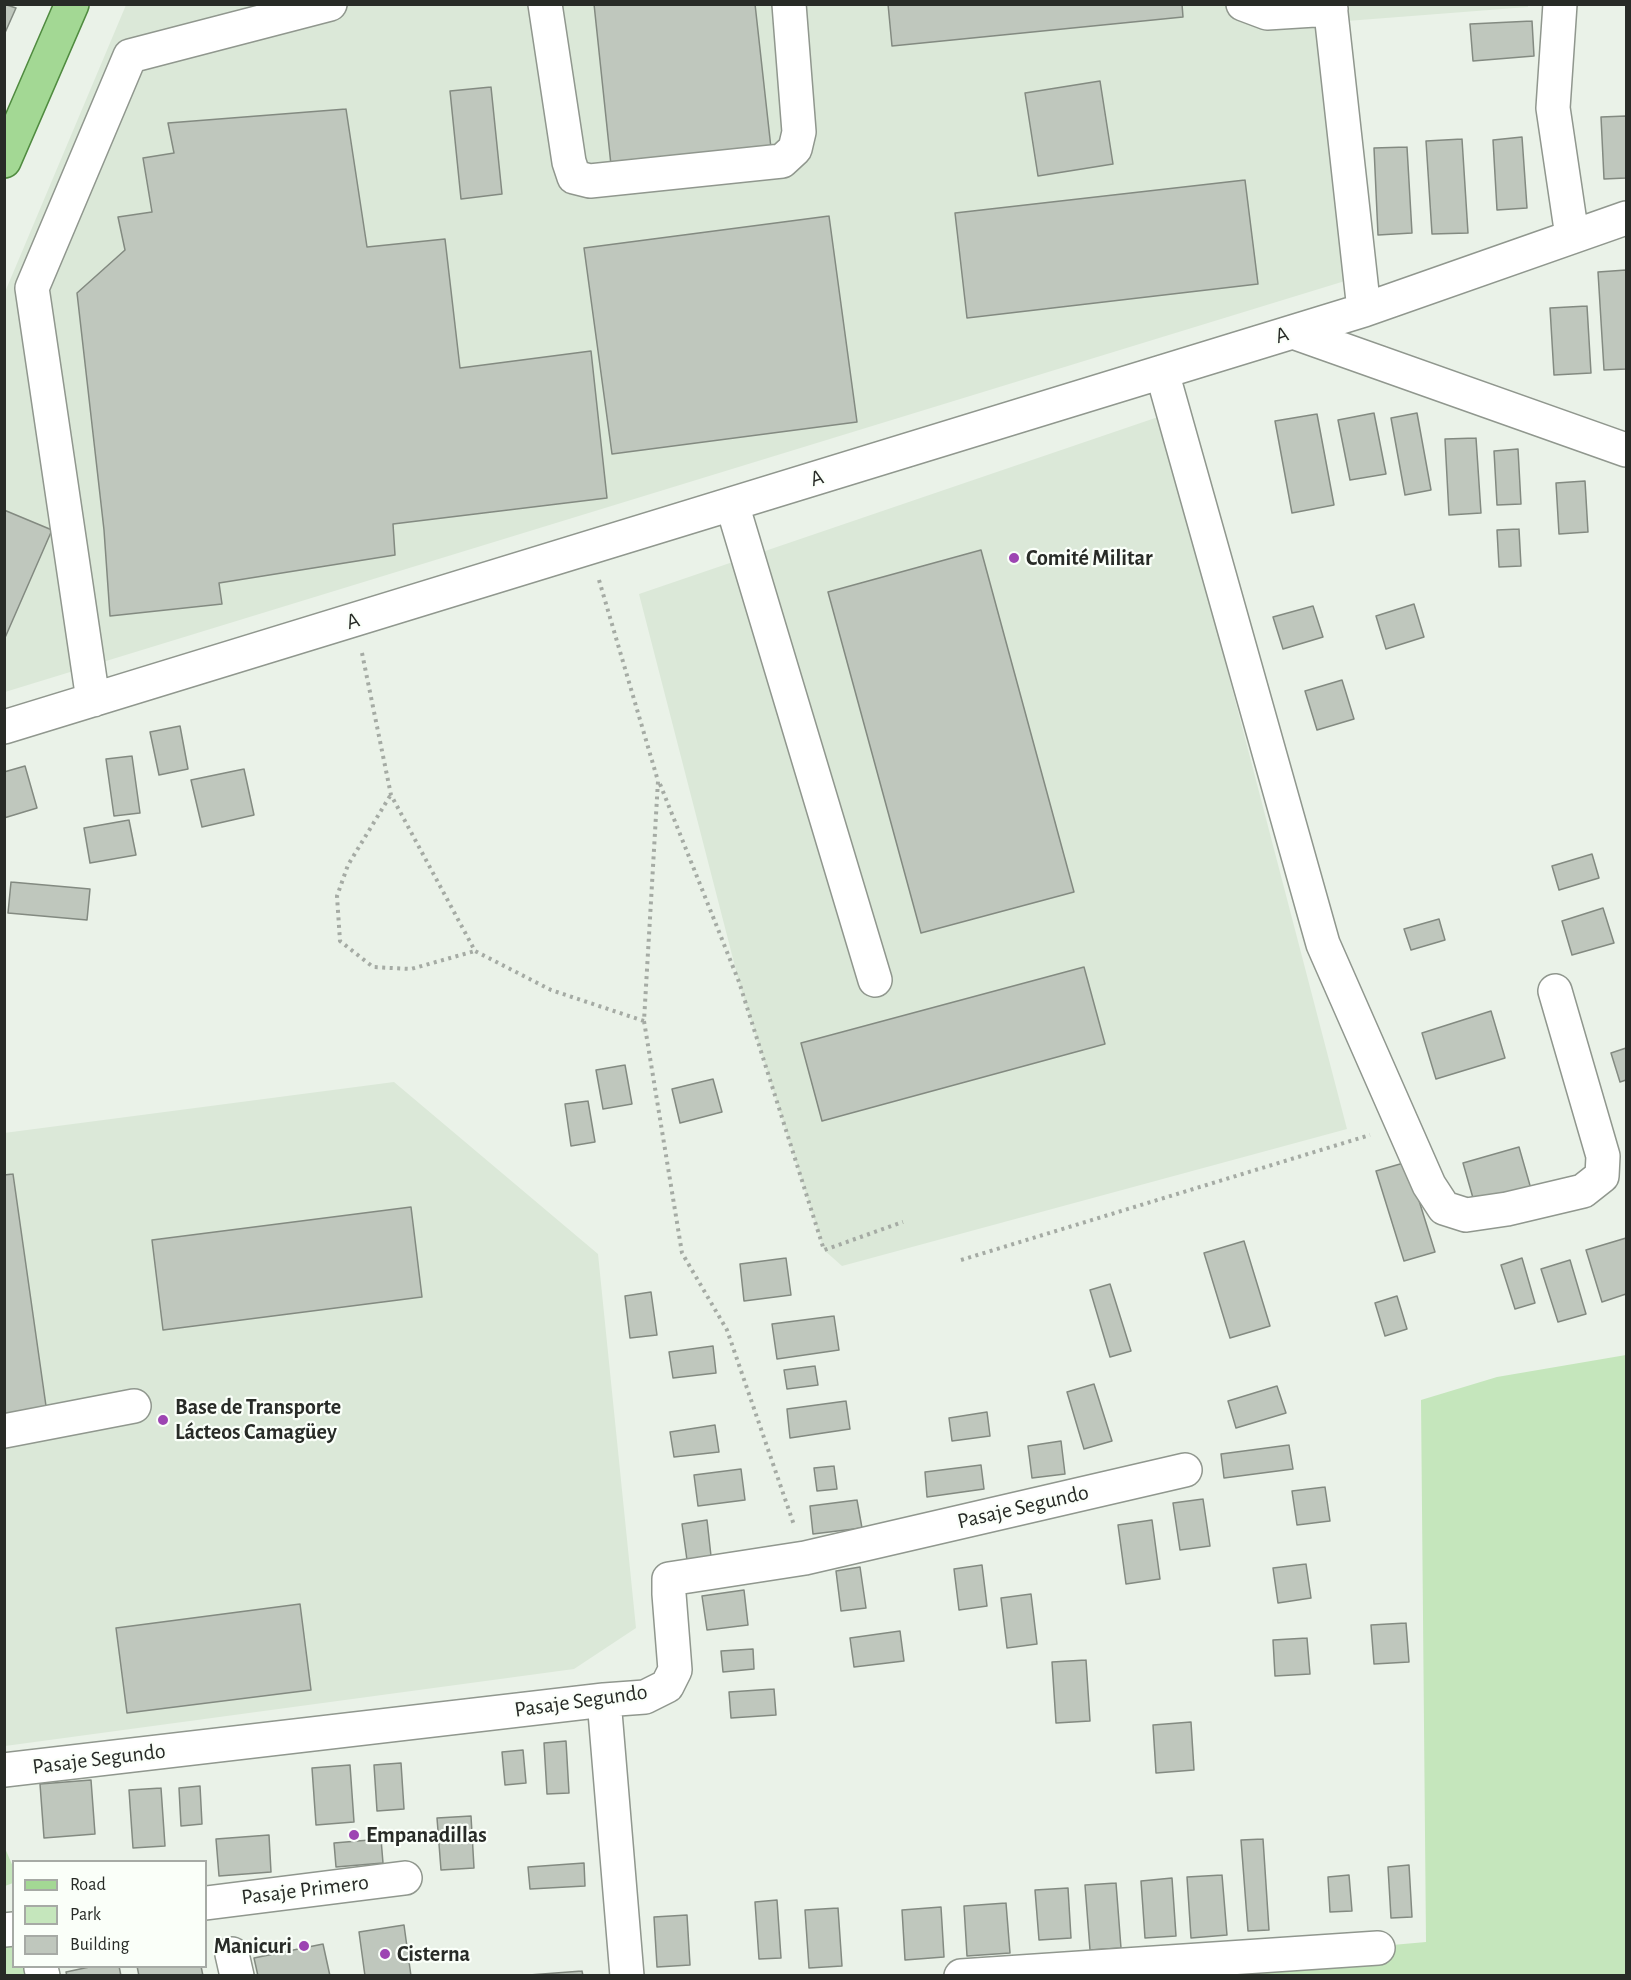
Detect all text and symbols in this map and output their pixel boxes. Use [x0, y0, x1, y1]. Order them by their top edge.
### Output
street label: A [1272, 321, 1292, 349]
street label: A [807, 464, 827, 492]
place label: Comité Militar [1026, 545, 1153, 571]
marker: Comité Militar [1007, 551, 1021, 565]
street label: A [343, 607, 363, 635]
place label: Base de Transporte Lácteos Camagüey [175, 1394, 341, 1446]
marker: Base de Transporte Lácteos Camagüey [156, 1413, 170, 1427]
street label: Pasaje Segundo [955, 1479, 1091, 1535]
street label: Pasaje Segundo [513, 1679, 649, 1723]
street label: Pasaje Segundo [31, 1738, 167, 1780]
place label: Empanadillas [366, 1822, 487, 1848]
marker: Empanadillas [347, 1828, 361, 1842]
legend [12, 1860, 207, 1968]
street label: Pasaje Primero [240, 1869, 370, 1911]
text: Road [70, 1876, 106, 1894]
text: Park [70, 1906, 101, 1924]
place label: Manicuri [214, 1933, 292, 1959]
text: Building [70, 1936, 129, 1954]
marker: Manicuri [297, 1939, 311, 1953]
place label: Cisterna [397, 1941, 470, 1967]
marker: Cisterna [378, 1947, 392, 1961]

